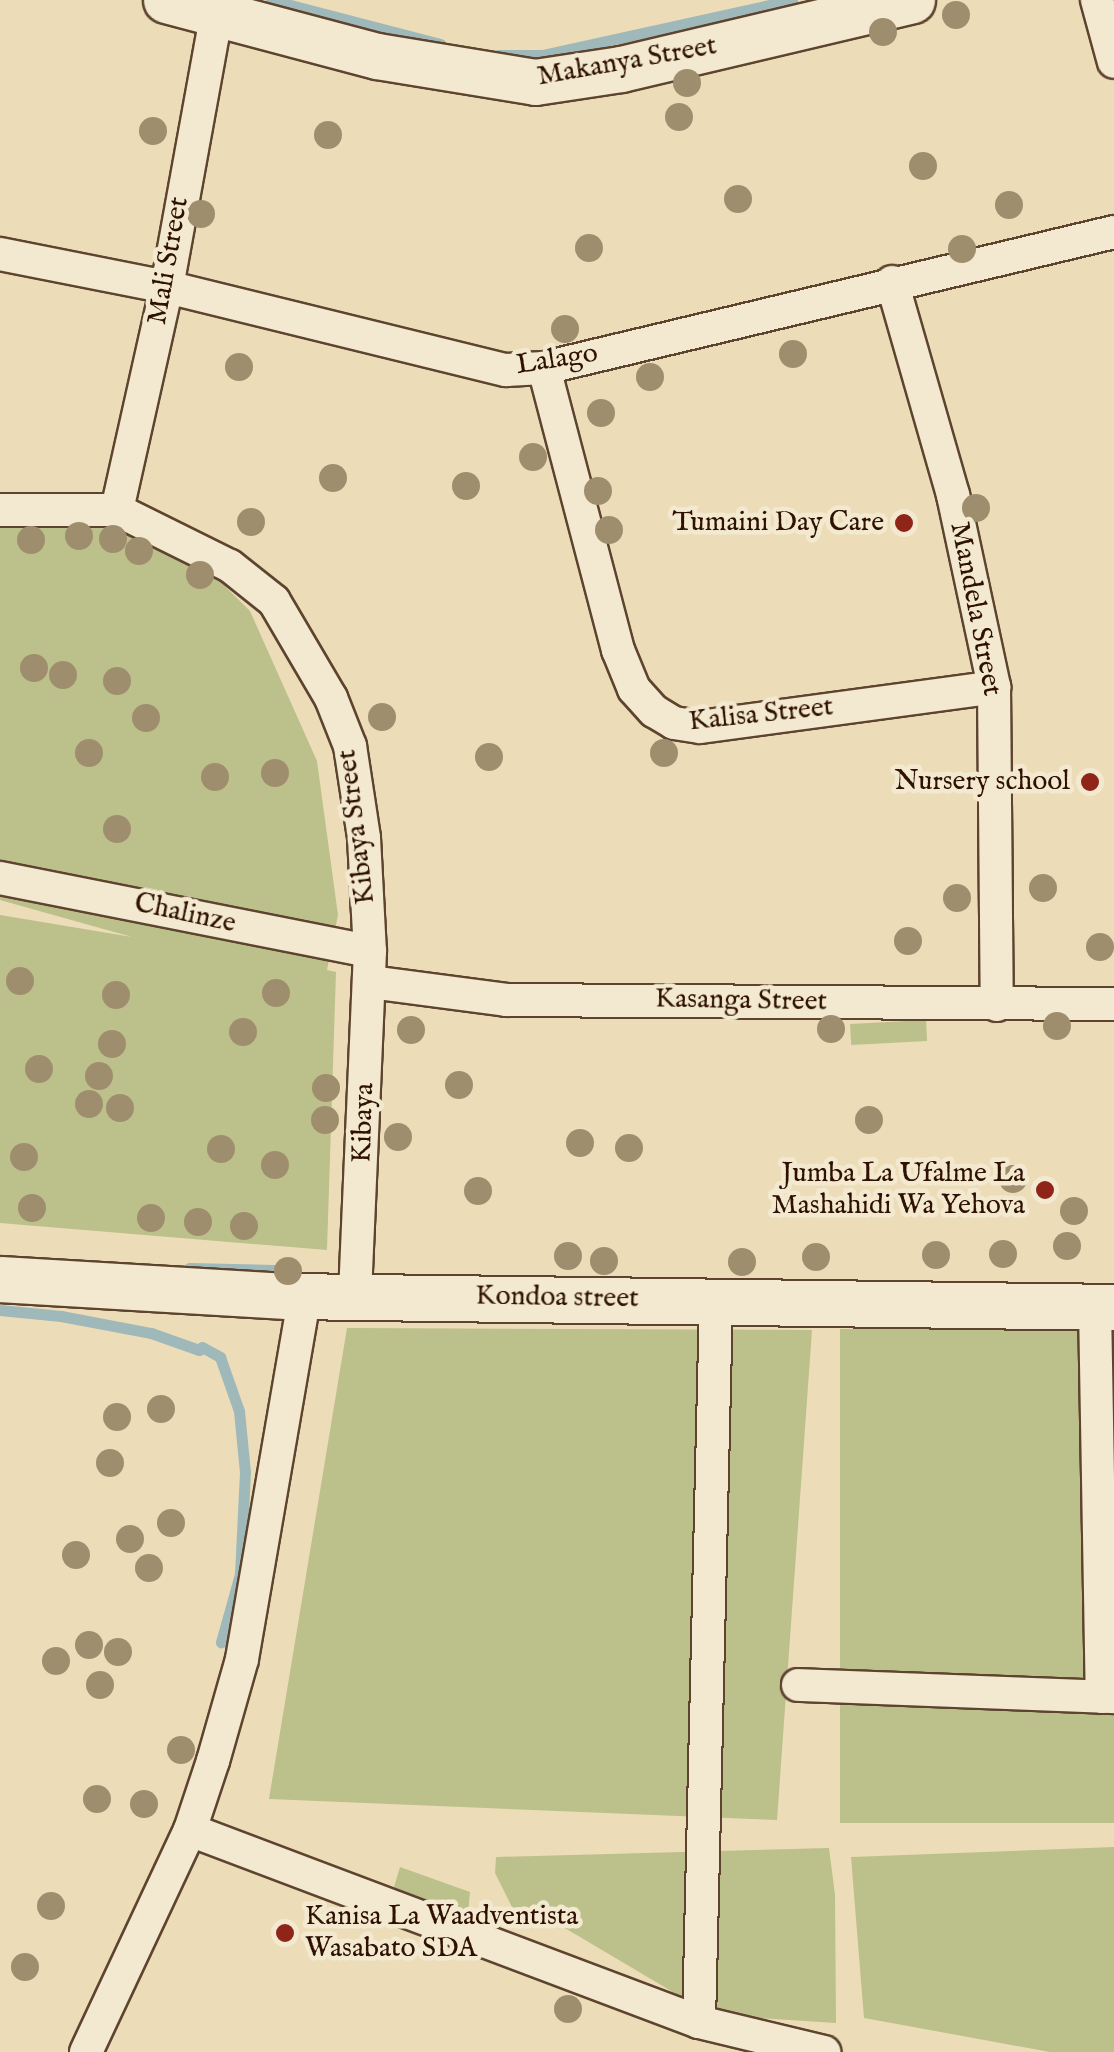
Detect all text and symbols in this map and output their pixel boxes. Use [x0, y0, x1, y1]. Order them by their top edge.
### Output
street label: Makanya Street [535, 30, 719, 94]
street label: Mali Street [141, 194, 197, 328]
street label: Lalago [514, 337, 600, 383]
place label: Tumaini Day Care [672, 506, 884, 540]
marker: Tumaini Day Care [893, 512, 915, 534]
street label: Mandela Street [942, 519, 1008, 699]
street label: Kalisa Street [687, 691, 835, 739]
street label: Kibaya Street [331, 748, 383, 906]
place label: Nursery school [894, 765, 1070, 799]
marker: Nursery school [1079, 771, 1101, 793]
street label: Chalinze [131, 887, 239, 941]
street label: Kasanga Street [655, 983, 827, 1019]
street label: Kibaya [346, 1082, 382, 1164]
place label: Jumba La Ufalme La Mashahidi Wa Yehova [771, 1157, 1025, 1223]
marker: Jumba La Ufalme La Mashahidi Wa Yehova [1034, 1179, 1056, 1201]
street label: Kondoa street [475, 1280, 639, 1316]
place label: Kanisa La Waadventista Wasabato SDA [305, 1900, 578, 1966]
marker: Kanisa La Waadventista Wasabato SDA [274, 1922, 296, 1944]

